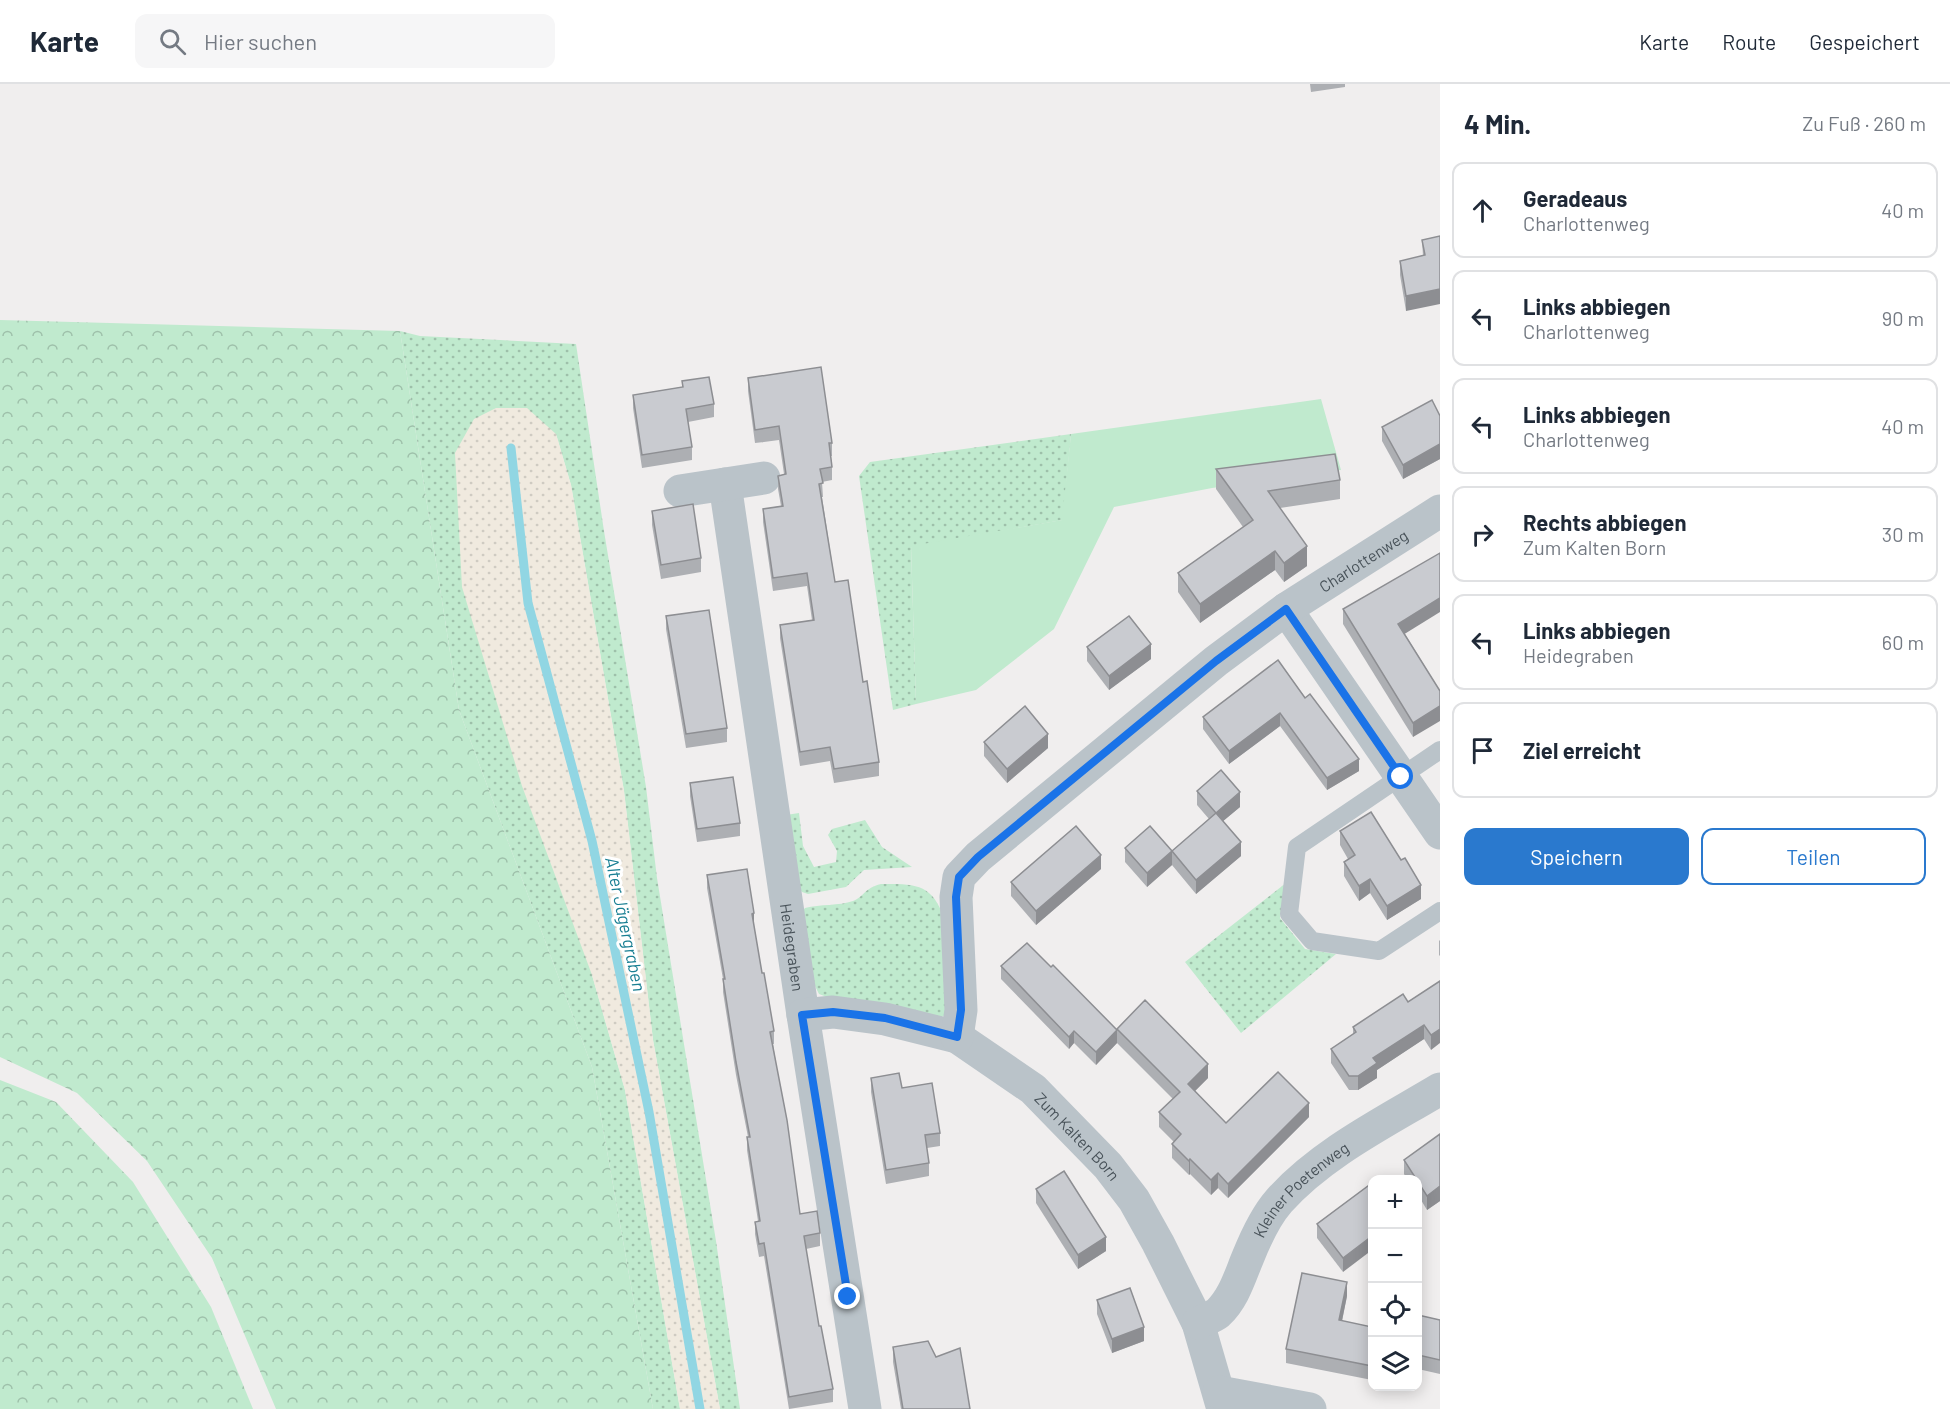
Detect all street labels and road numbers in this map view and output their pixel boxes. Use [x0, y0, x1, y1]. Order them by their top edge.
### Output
street label: Charlottenweg [1315, 525, 1411, 595]
street label: Heidegraben [777, 902, 809, 992]
street label: Zum Kalten Born [1032, 1088, 1125, 1184]
street label: Kleiner Poetenweg [1248, 1137, 1352, 1240]

